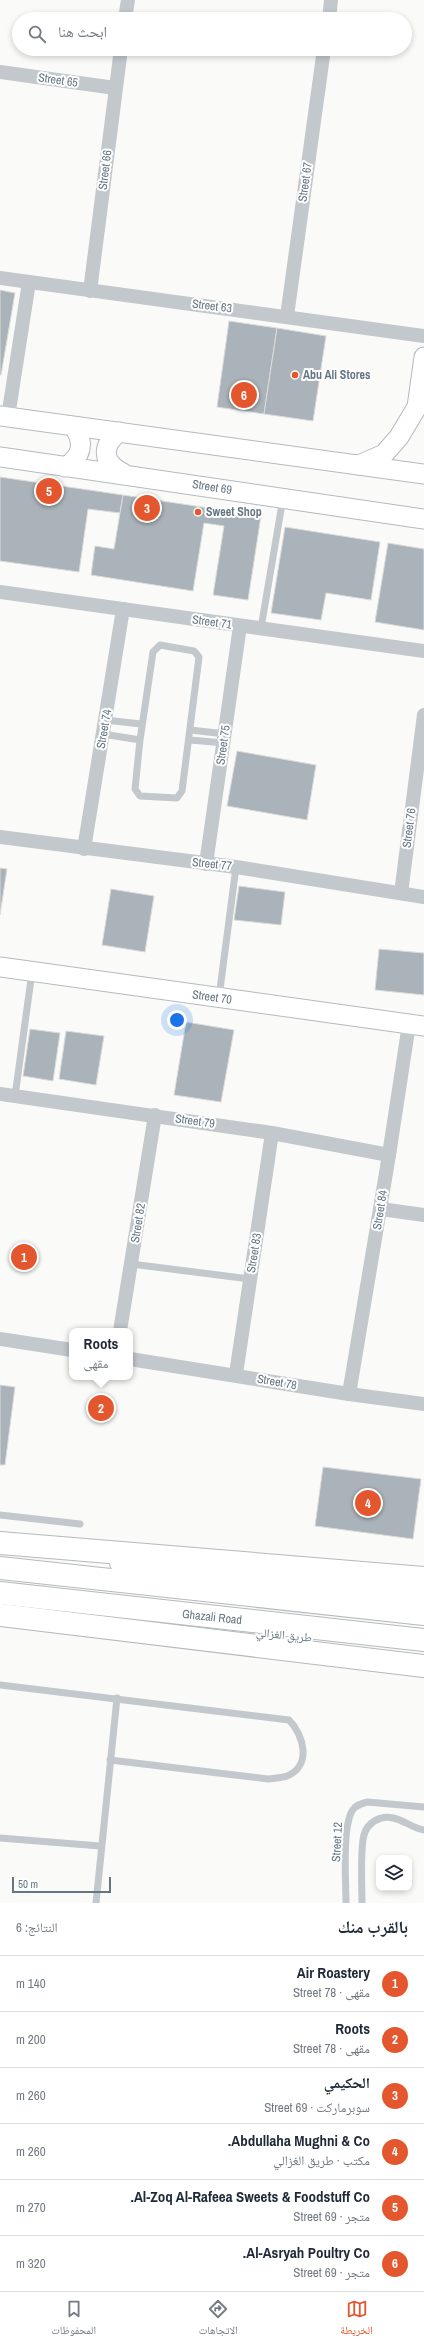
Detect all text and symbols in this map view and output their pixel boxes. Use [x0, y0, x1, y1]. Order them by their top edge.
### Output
search box [12, 12, 412, 56]
text: ابحث هنا [58, 21, 107, 42]
icon: search [26, 23, 48, 45]
street label: Street 65 [37, 69, 79, 91]
street label: Street 66 [95, 149, 115, 191]
street label: Street 67 [294, 161, 316, 203]
street label: Street 63 [191, 296, 233, 316]
place label: Abu Ali Stores [303, 367, 371, 383]
marker: Abu Ali Stores [290, 370, 300, 380]
pin: 6 [231, 380, 257, 410]
pin: 5 [36, 476, 62, 506]
street label: Street 69 [191, 476, 233, 498]
pin: 3 [134, 493, 160, 523]
place label: Sweet Shop [206, 504, 262, 520]
marker: Sweet Shop [193, 507, 203, 517]
street label: Street 71 [191, 611, 233, 633]
street label: Street 74 [93, 707, 115, 750]
street label: Street 75 [212, 724, 234, 766]
street label: Street 76 [399, 807, 419, 849]
street label: Street 77 [191, 854, 233, 874]
street label: Street 70 [191, 986, 233, 1008]
your location [167, 1010, 187, 1030]
street label: Street 79 [174, 1110, 216, 1132]
street label: Street 84 [369, 1189, 391, 1231]
street label: Street 82 [127, 1202, 149, 1244]
street label: Street 83 [243, 1232, 265, 1274]
pin: 1 [11, 1242, 37, 1272]
popup [69, 1328, 133, 1380]
text: Roots [84, 1333, 118, 1354]
text: مقهى [84, 1355, 108, 1372]
street label: Street 78 [256, 1371, 298, 1393]
pin: 2 [88, 1393, 114, 1423]
pin: 4 [355, 1488, 381, 1518]
street label: Ghazali Road [181, 1606, 243, 1628]
street label: طريق الغزالي [255, 1624, 313, 1648]
street label: Street 12 [328, 1822, 346, 1862]
map controls [376, 1855, 412, 1891]
button: layers [376, 1855, 412, 1891]
scale bar [12, 1875, 111, 1894]
text: 50 m [18, 1877, 38, 1891]
text: بالقرب منك [338, 1915, 408, 1938]
text: النتائج: 6 [16, 1919, 58, 1936]
text: Air Roastery [297, 1962, 370, 1983]
text: 140 m [16, 1975, 46, 1992]
text: 1 [392, 1975, 398, 1992]
text: مقهى · Street 78 [293, 1984, 370, 2001]
text: Roots [335, 2018, 370, 2039]
text: 200 m [16, 2031, 46, 2048]
text: 2 [392, 2031, 398, 2048]
text: مقهى · Street 78 [293, 2040, 370, 2057]
text: الحكيمي [324, 2072, 370, 2093]
text: 260 m [16, 2087, 46, 2104]
text: 3 [392, 2087, 398, 2104]
text: سوبرماركت · Street 69 [264, 2099, 370, 2116]
text: Abdullaha Mughni & Co. [228, 2130, 370, 2151]
text: 260 m [16, 2143, 46, 2160]
text: 4 [392, 2143, 398, 2160]
text: مكتب · طريق الغزالي [273, 2152, 370, 2169]
text: Al-Zoq Al-Rafeea Sweets & Foodstuff Co. [130, 2186, 370, 2207]
text: 270 m [16, 2199, 46, 2216]
text: 5 [392, 2199, 398, 2216]
text: متجر · Street 69 [293, 2208, 370, 2225]
text: Al-Asryah Poultry Co. [243, 2242, 370, 2263]
text: 320 m [16, 2255, 46, 2272]
text: 6 [392, 2255, 398, 2272]
text: متجر · Street 69 [293, 2264, 370, 2281]
tab: المحفوظات [51, 2298, 96, 2341]
tab: الاتجاهات [199, 2298, 238, 2341]
tab: الخريطة [340, 2298, 373, 2341]

